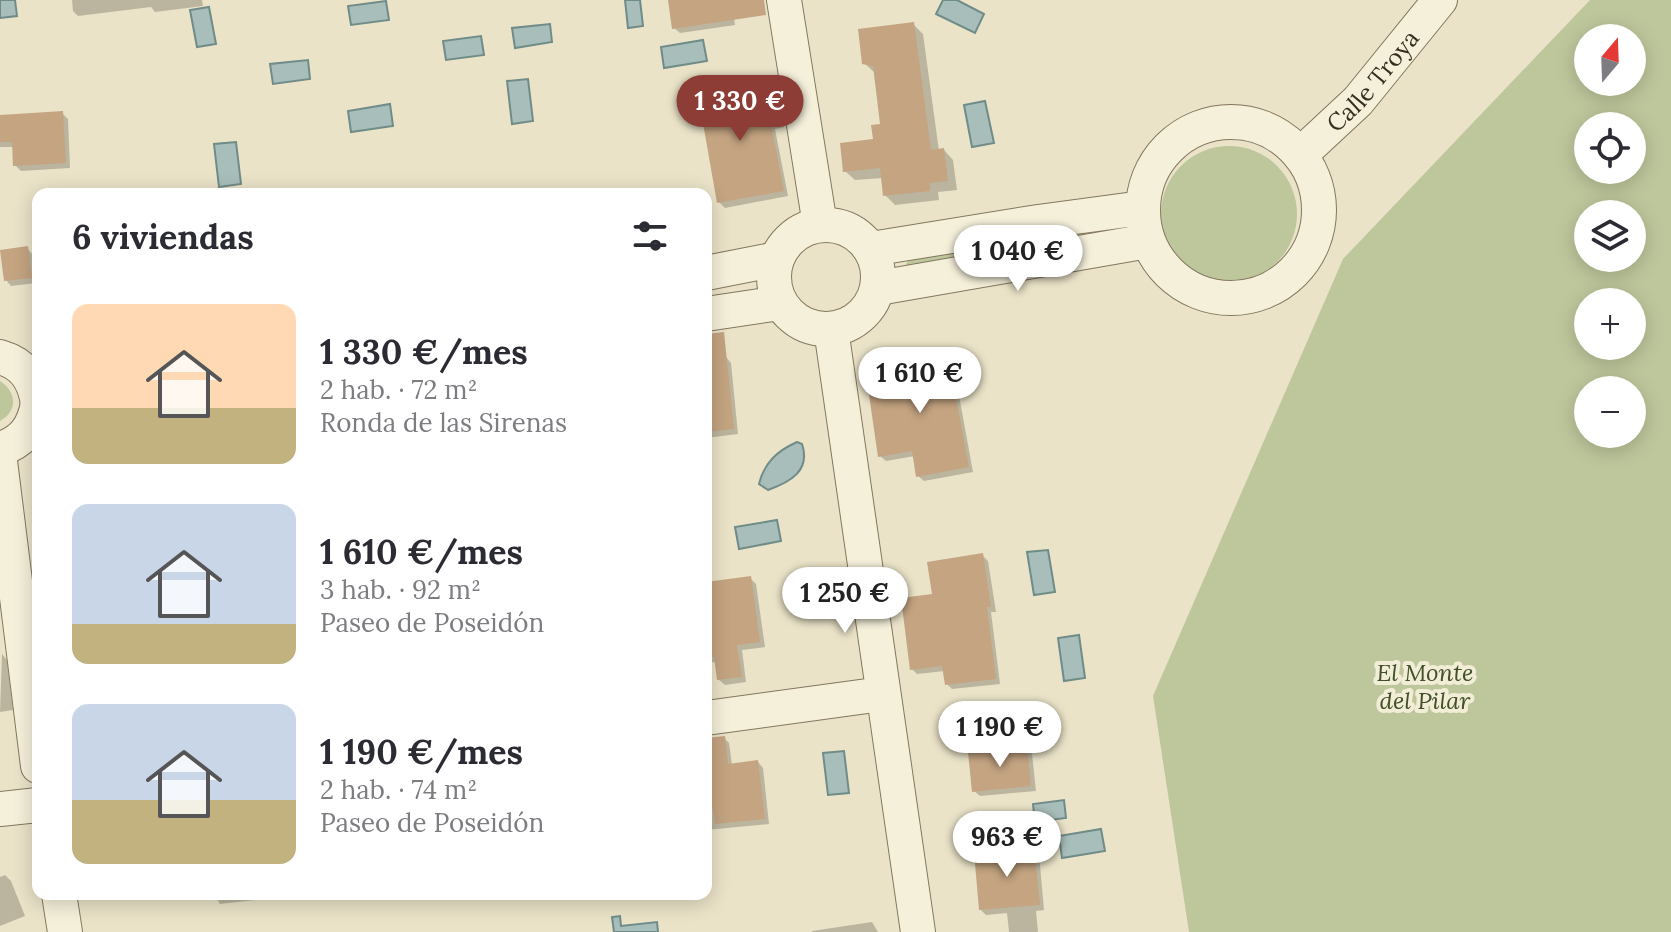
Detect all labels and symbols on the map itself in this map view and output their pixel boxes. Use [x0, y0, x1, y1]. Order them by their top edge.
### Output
street label: Calle Troya [1320, 23, 1425, 138]
north arrow [1574, 24, 1646, 96]
pin: 1 330 € [666, 75, 814, 143]
pin: 1 040 € [944, 225, 1092, 293]
pin: 1 610 € [846, 347, 994, 415]
pin: 1 250 € [771, 567, 919, 635]
park label: El Monte del Pilar [1376, 657, 1474, 716]
pin: 1 190 € [926, 701, 1074, 769]
pin: 963 € [951, 811, 1063, 879]

